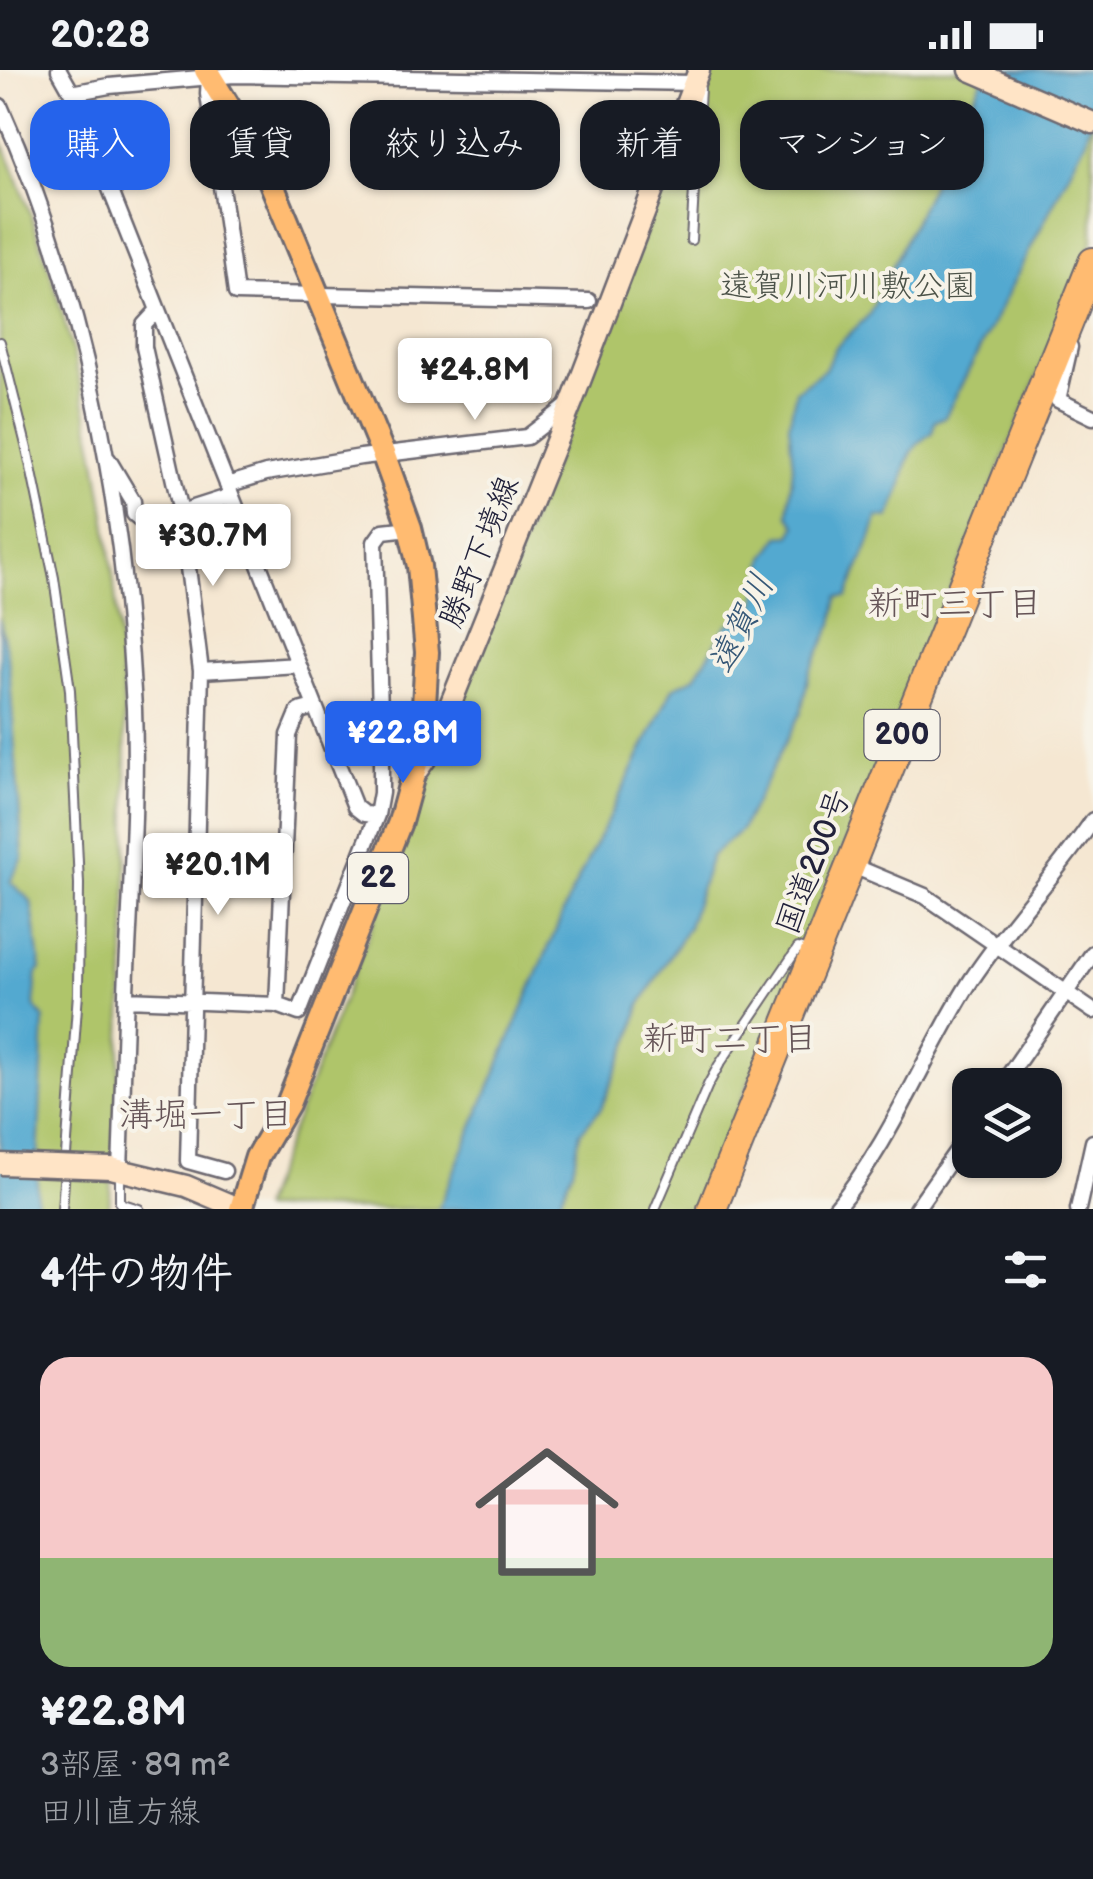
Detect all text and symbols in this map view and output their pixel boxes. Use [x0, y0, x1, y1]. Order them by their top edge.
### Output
text: 20:28 [50, 13, 150, 58]
chip: 購入 [30, 100, 170, 190]
chip: 賃貸 [190, 100, 330, 190]
chip: 絞り込み [350, 100, 560, 190]
chip: 新着 [580, 100, 720, 190]
chip: マンション [740, 100, 984, 190]
park label: 遠賀川河川敷公園 [720, 267, 976, 306]
pin: ¥24.8M [394, 338, 556, 423]
text: ¥24.8M [420, 351, 530, 390]
street label: 勝野下境線 [432, 471, 528, 633]
pin: ¥30.7M [132, 504, 294, 589]
text: ¥30.7M [158, 517, 268, 556]
water label: 遠賀川 [700, 567, 784, 681]
district label: 新町三丁目 [867, 583, 1043, 626]
pin: ¥22.8M [322, 701, 484, 786]
road number: 200 [864, 710, 940, 760]
text: ¥22.8M [347, 714, 459, 753]
street label: 国道200号 [768, 784, 860, 940]
pin: ¥20.1M [137, 833, 299, 918]
text: ¥20.1M [165, 846, 271, 885]
road number: 22 [348, 853, 408, 903]
district label: 新町二丁目 [642, 1018, 818, 1061]
map controls [952, 1068, 1062, 1178]
button: layers [952, 1068, 1062, 1178]
district label: 溝堀一丁目 [118, 1094, 294, 1137]
icon: filters [998, 1242, 1053, 1297]
text: 4件の物件 [40, 1249, 233, 1300]
icon: home [457, 1422, 637, 1602]
text: ¥22.8M [40, 1687, 187, 1738]
text: 3部屋 · 89 m² [40, 1746, 231, 1785]
text: 田川直方線 [40, 1793, 200, 1832]

